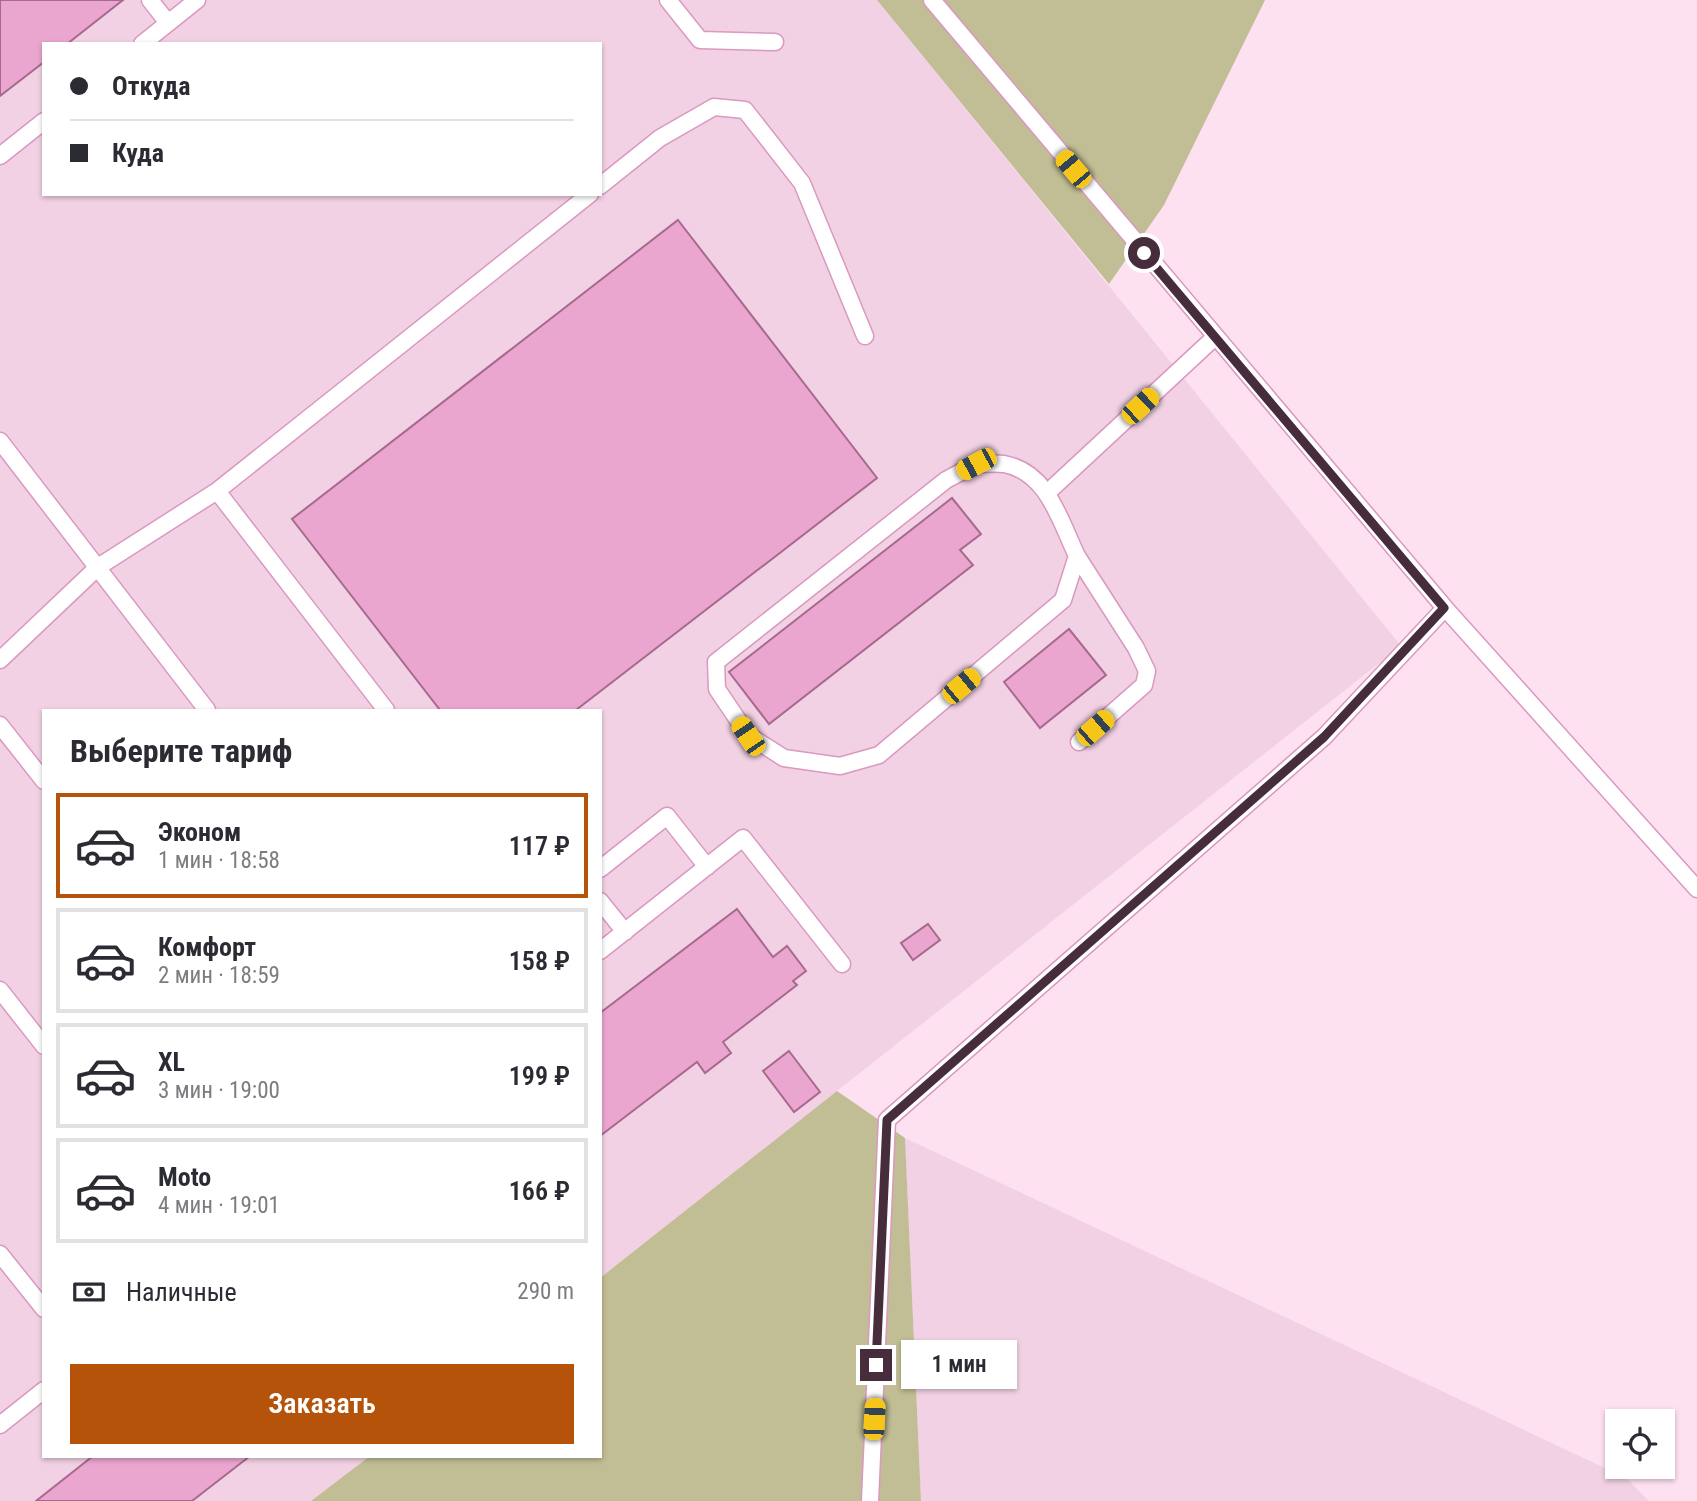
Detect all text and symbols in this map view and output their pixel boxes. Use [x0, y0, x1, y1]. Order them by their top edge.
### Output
text: Откуда [112, 71, 190, 101]
text: Куда [112, 138, 164, 168]
car [1052, 146, 1095, 192]
route start [1128, 237, 1160, 269]
car [1118, 384, 1163, 428]
car [953, 445, 1000, 483]
car [939, 664, 984, 708]
car [1073, 706, 1118, 750]
car [728, 713, 769, 759]
text: Выберите тариф [70, 732, 292, 770]
icon: car [74, 814, 137, 877]
text: Эконом [158, 817, 241, 847]
text: 117 ₽ [509, 831, 570, 861]
text: 1 мин · 18:58 [158, 847, 280, 874]
icon: car [74, 929, 137, 992]
text: Комфорт [158, 932, 256, 962]
text: 158 ₽ [509, 946, 570, 976]
text: 2 мин · 18:59 [158, 962, 280, 989]
icon: car [74, 1044, 137, 1107]
text: XL [158, 1047, 185, 1077]
text: 199 ₽ [509, 1061, 570, 1091]
text: 3 мин · 19:00 [158, 1077, 280, 1104]
icon: car [74, 1159, 137, 1222]
text: Moto [158, 1162, 211, 1192]
text: 166 ₽ [509, 1176, 570, 1206]
text: 4 мин · 19:01 [158, 1192, 280, 1219]
icon: cash [70, 1273, 108, 1311]
text: Наличные [126, 1277, 237, 1307]
text: 290 m [517, 1278, 574, 1305]
callout: 1 мин [900, 1340, 1016, 1390]
route end [860, 1349, 892, 1381]
text: 1 мин [931, 1351, 987, 1378]
button: Заказать [70, 1364, 574, 1444]
car [863, 1397, 886, 1441]
map controls [1605, 1409, 1675, 1479]
button: locate [1605, 1409, 1675, 1479]

